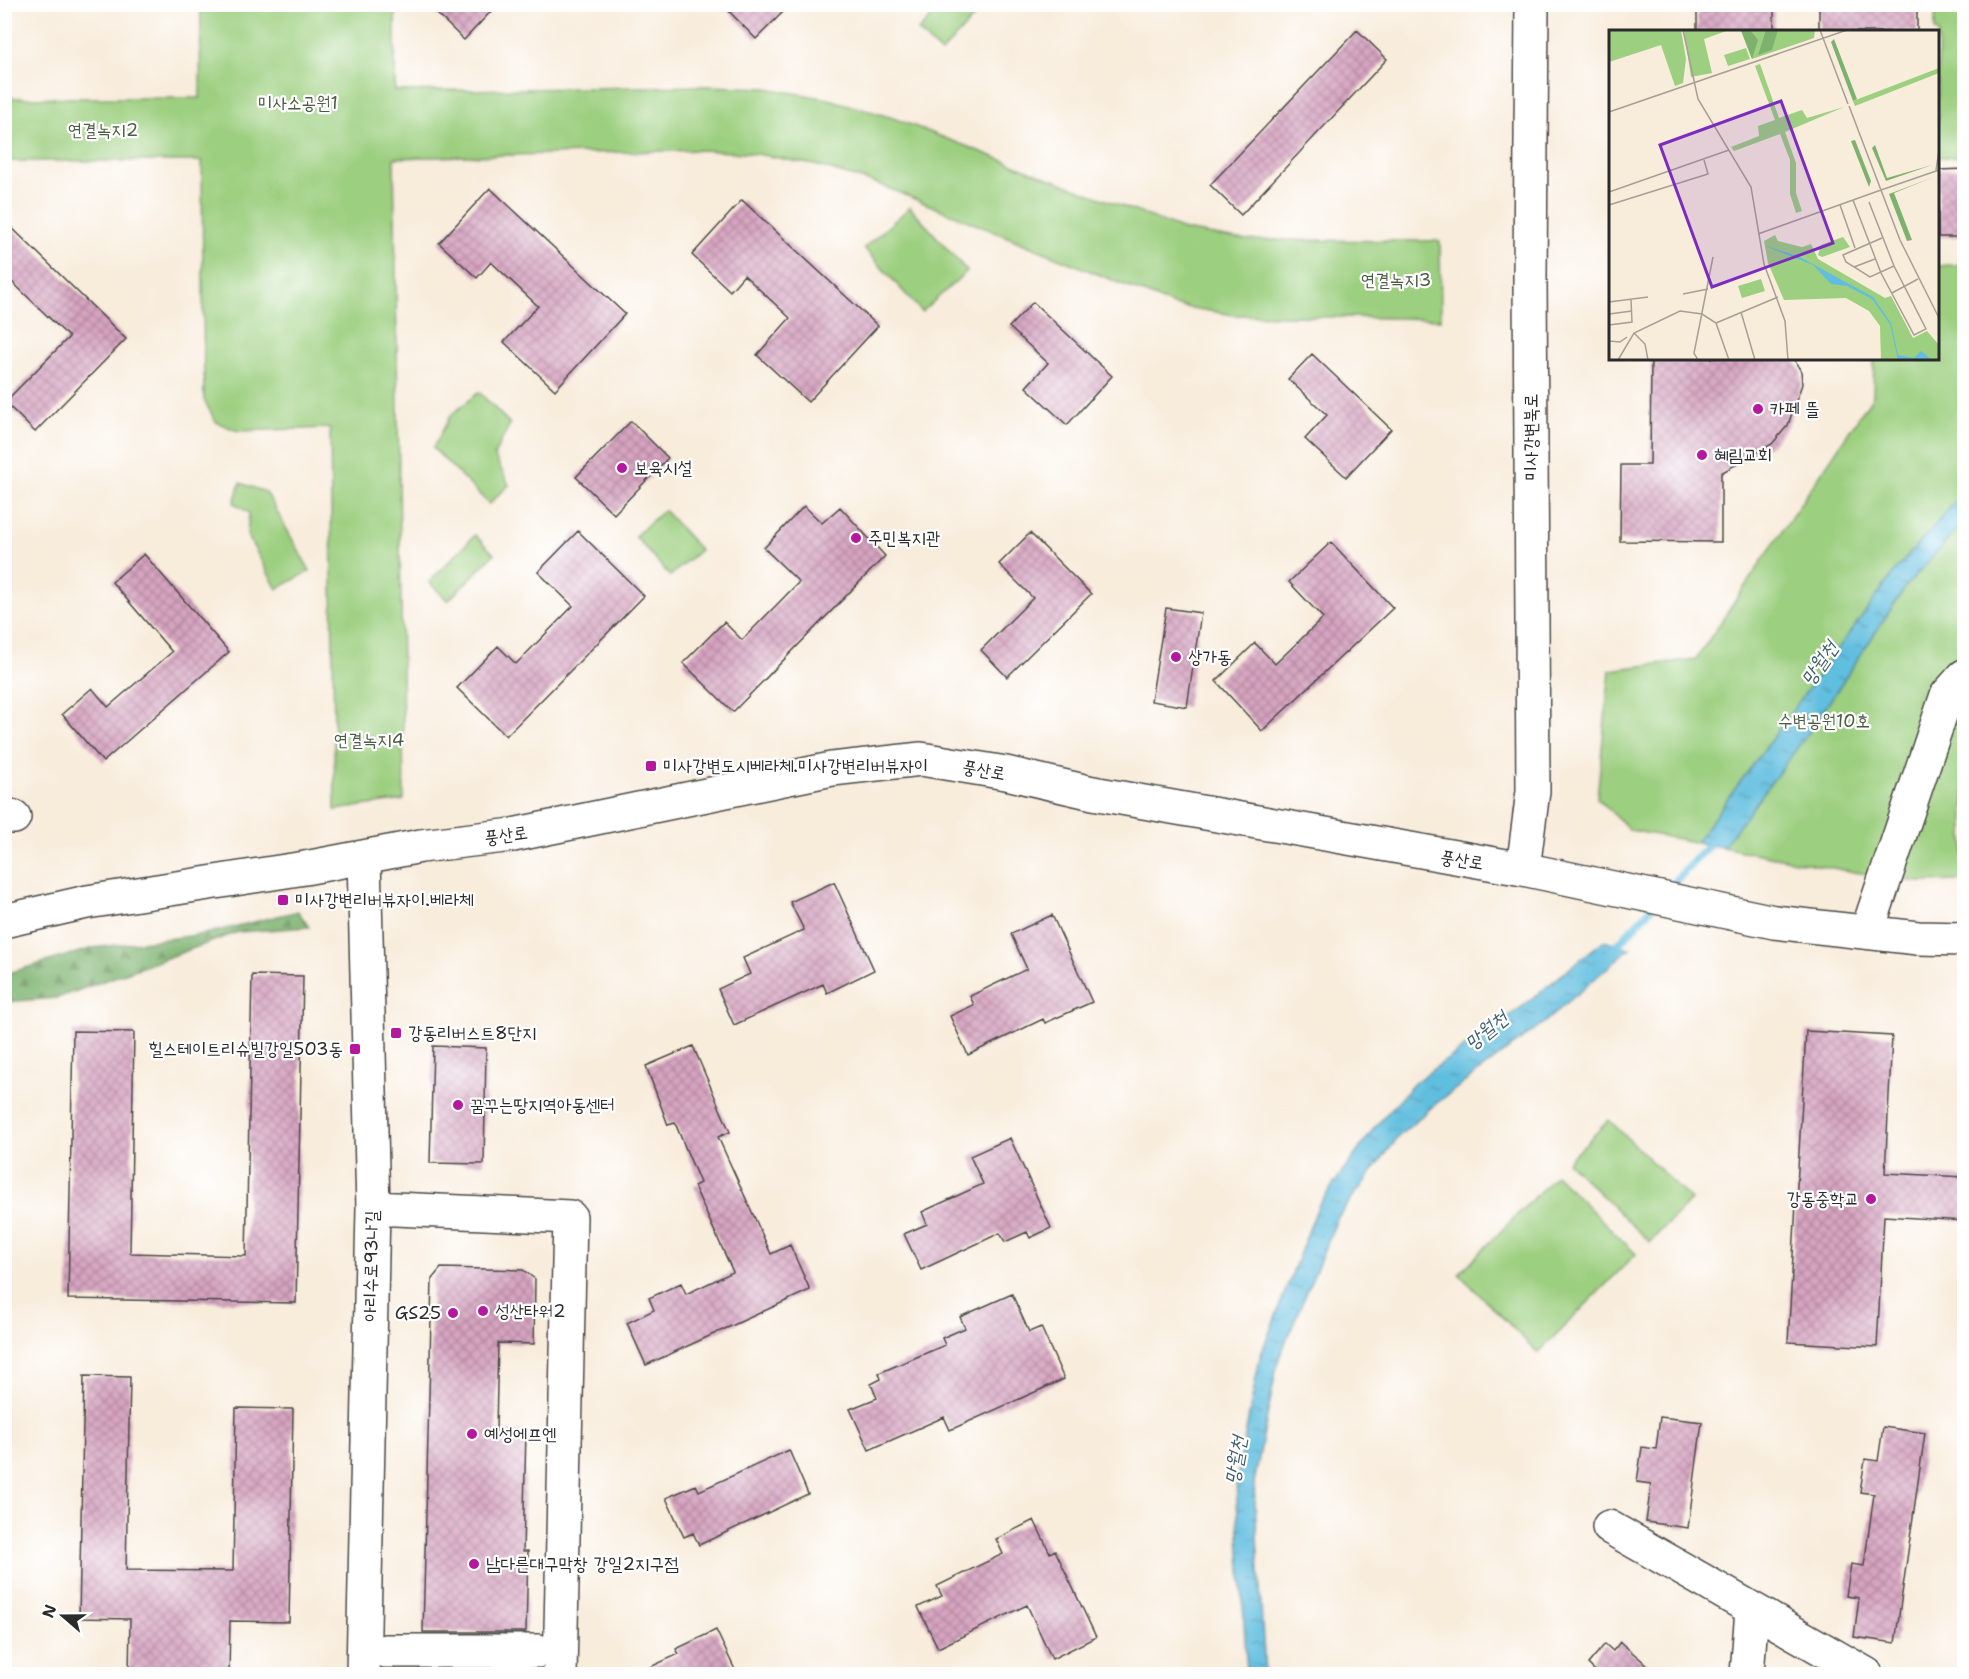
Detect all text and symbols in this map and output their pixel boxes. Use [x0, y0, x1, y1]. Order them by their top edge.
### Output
inset map [1609, 30, 1939, 360]
park label: 미사소공원1 [258, 91, 338, 115]
park label: 연결녹지2 [68, 118, 138, 142]
park label: 연결녹지3 [1361, 268, 1431, 292]
street label: 미사강변북로 [1519, 394, 1543, 480]
place label: 카페 뜰 [1770, 397, 1820, 421]
marker: 카페 뜰 [1751, 402, 1765, 416]
place label: 혜림교회 [1714, 443, 1772, 467]
marker: 혜림교회 [1695, 448, 1709, 462]
place label: 보육시설 [634, 456, 692, 480]
marker: 보육시설 [615, 461, 629, 475]
place label: 주민복지관 [868, 526, 940, 550]
marker: 주민복지관 [849, 531, 863, 545]
water label: 망월천 [1795, 634, 1845, 690]
place label: 상가동 [1188, 645, 1231, 669]
marker: 상가동 [1169, 650, 1183, 664]
park label: 수변공원10호 [1778, 709, 1870, 733]
park label: 연결녹지4 [334, 728, 404, 752]
place label: 미사강변도시베라체.미사강변리버뷰자이 [663, 754, 928, 778]
street label: 풍산로 [961, 754, 1007, 786]
marker: 미사강변도시베라체.미사강변리버뷰자이 [644, 759, 658, 773]
street label: 풍산로 [483, 820, 529, 850]
street label: 풍산로 [1439, 845, 1485, 875]
place label: 미사강변리버뷰자이.베라체 [295, 888, 473, 912]
marker: 미사강변리버뷰자이.베라체 [276, 893, 290, 907]
water label: 망월천 [1459, 1004, 1514, 1055]
place label: 강동리버스트8단지 [408, 1021, 536, 1045]
marker: 강동리버스트8단지 [389, 1026, 403, 1040]
place label: 힐스테이트리슈빌강일503동 [149, 1037, 343, 1061]
marker: 힐스테이트리슈빌강일503동 [348, 1042, 362, 1056]
place label: 꿈꾸는땅지역아동센터 [470, 1093, 615, 1117]
marker: 꿈꾸는땅지역아동센터 [451, 1098, 465, 1112]
place label: 강동중학교 [1787, 1187, 1859, 1211]
marker: 강동중학교 [1864, 1192, 1878, 1206]
street label: 아리수로93나길 [358, 1210, 384, 1322]
place label: 성산타워2 [495, 1299, 566, 1323]
place label: GS25 [395, 1301, 441, 1325]
marker: 성산타워2 [476, 1304, 490, 1318]
marker: GS25 [446, 1306, 460, 1320]
place label: 예성에프엔 [484, 1422, 557, 1446]
marker: 예성에프엔 [465, 1427, 479, 1441]
water label: 망월천 [1218, 1432, 1252, 1486]
place label: 남다른대구막창 강일2지구점 [486, 1552, 679, 1576]
marker: 남다른대구막창 강일2지구점 [467, 1557, 481, 1571]
north arrow [33, 1586, 93, 1646]
text: N [37, 1601, 61, 1621]

